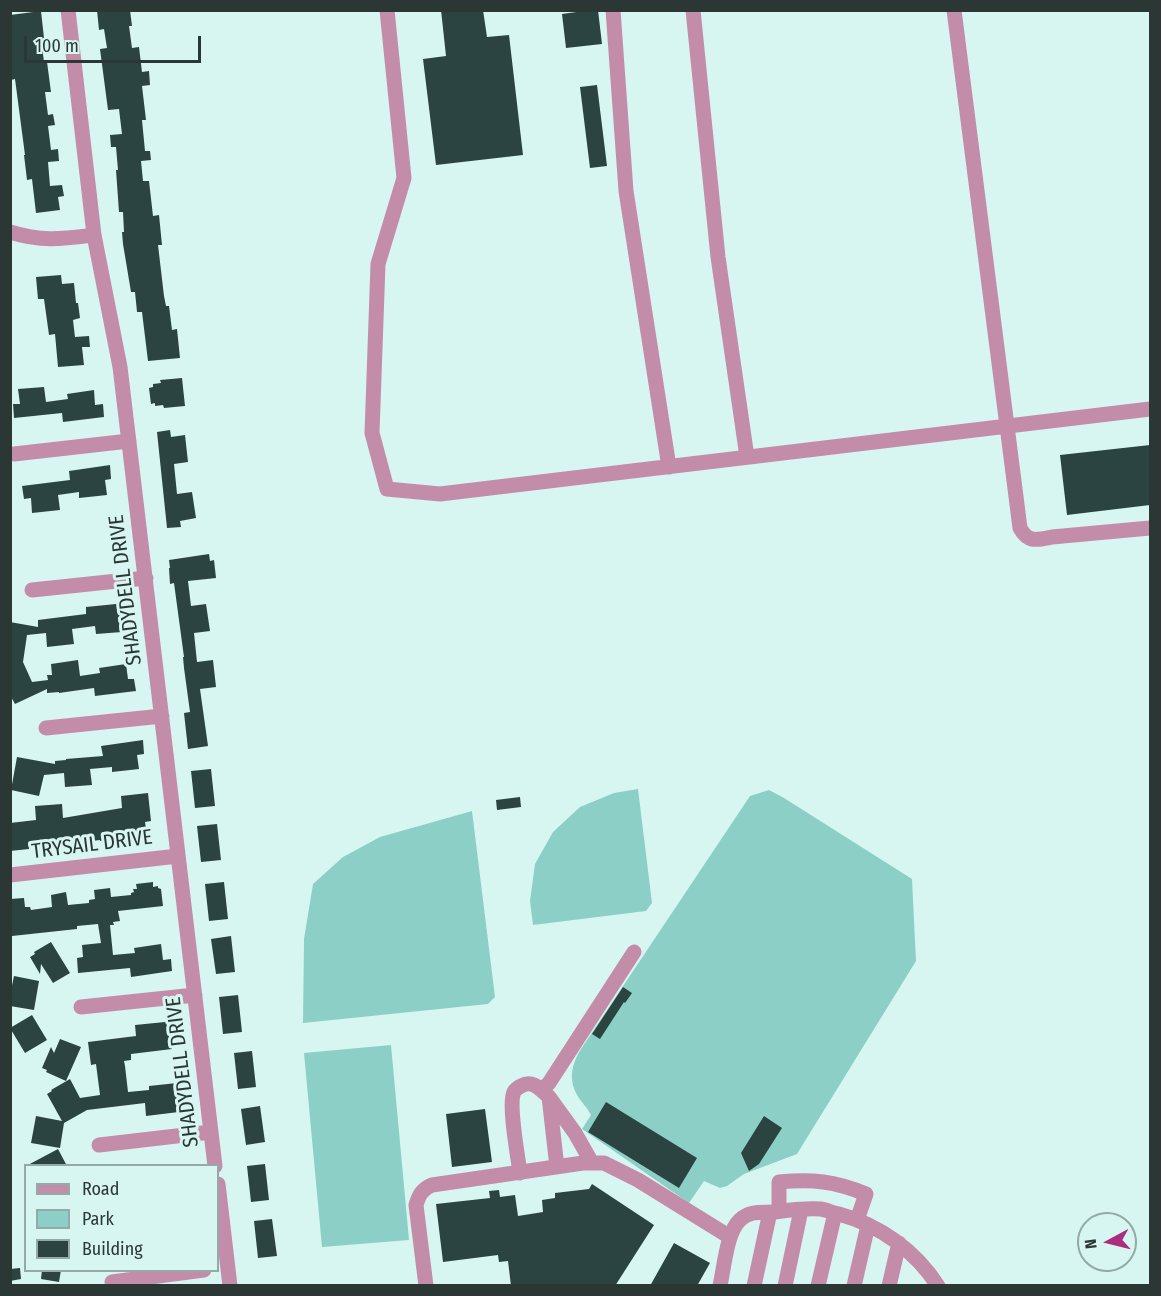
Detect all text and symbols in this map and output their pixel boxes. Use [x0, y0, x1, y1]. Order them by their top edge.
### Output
scale bar [27, 24, 204, 62]
text: 100 m [35, 35, 79, 57]
street label: SHADYDELL DRIVE [104, 513, 148, 667]
street label: TRYSAIL DRIVE [30, 825, 154, 865]
street label: SHADYDELL DRIVE [161, 995, 205, 1149]
legend [24, 1164, 219, 1272]
text: Road [82, 1178, 119, 1200]
text: Park [82, 1208, 114, 1230]
north arrow [1077, 1212, 1137, 1272]
text: Building [82, 1238, 143, 1260]
text: N [1081, 1238, 1101, 1250]

